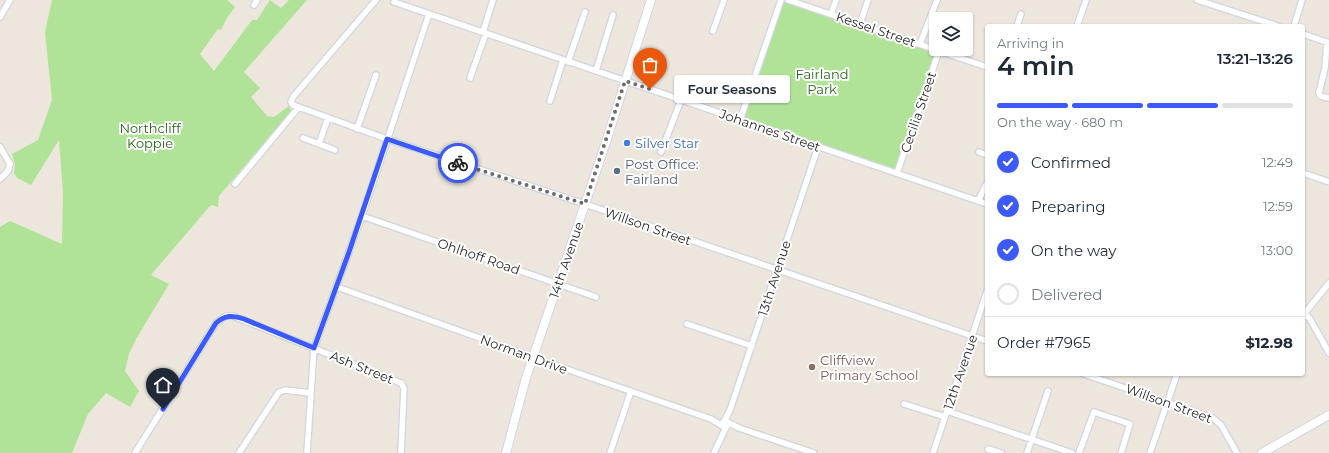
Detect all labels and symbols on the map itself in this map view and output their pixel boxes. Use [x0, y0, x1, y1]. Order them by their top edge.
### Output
street label: Kessel Street [834, 8, 918, 50]
pin [633, 48, 667, 89]
park label: Fairland Park [795, 66, 849, 97]
street label: Cecilia Street [897, 69, 939, 155]
callout: Four Seasons [674, 75, 790, 103]
street label: Johannes Street [717, 105, 823, 155]
park label: Northcliff Koppie [119, 120, 181, 151]
place label: Silver Star [635, 135, 699, 151]
marker: Silver Star [622, 138, 632, 148]
courier [438, 143, 478, 183]
place label: Post Office: Fairland [625, 156, 699, 187]
marker: Post Office: Fairland [612, 166, 622, 176]
street label: Willson Street [603, 204, 693, 248]
street label: 14th Avenue [545, 220, 587, 300]
street label: Ohlhoff Road [436, 234, 522, 278]
street label: 13th Avenue [754, 238, 794, 318]
street label: Norman Drive [478, 331, 570, 377]
street label: 12th Avenue [940, 332, 980, 412]
street label: Ash Street [328, 347, 396, 387]
place label: Cliffview Primary School [820, 352, 919, 383]
marker: Cliffview Primary School [807, 362, 817, 372]
pin [146, 368, 180, 409]
street label: Willson Street [1124, 380, 1214, 426]

